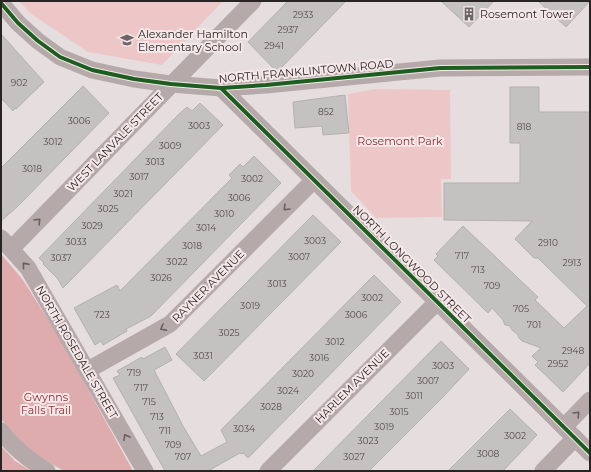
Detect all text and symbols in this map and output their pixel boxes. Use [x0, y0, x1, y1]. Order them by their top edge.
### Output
building icon: Rosemont Tower [461, 6, 477, 22]
place label: Rosemont Tower [480, 7, 573, 21]
house number: 2933 [293, 9, 313, 20]
house number: 2937 [278, 24, 298, 35]
place label: Alexander Hamilton Elementary School [138, 27, 248, 54]
school or university icon: Alexander Hamilton Elementary School [119, 32, 135, 48]
house number: 2941 [264, 40, 284, 51]
street label: NORTH FRANKLINTOWN ROAD [218, 56, 394, 86]
house number: 902 [11, 77, 27, 88]
street label: WEST LANVALE STREET [64, 89, 166, 194]
house number: 852 [318, 106, 334, 117]
house number: 3006 [68, 115, 91, 126]
house number: 3003 [188, 120, 210, 131]
house number: 818 [517, 121, 532, 132]
park label: Rosemont Park [357, 134, 443, 148]
house number: 3012 [43, 136, 63, 147]
house number: 3009 [159, 140, 182, 151]
house number: 3013 [145, 156, 165, 167]
house number: 3018 [22, 163, 42, 174]
house number: 3017 [129, 171, 149, 182]
house number: 3002 [241, 173, 263, 184]
house number: 3021 [113, 188, 133, 199]
house number: 3006 [228, 192, 251, 203]
street label: NORTH LONGWOOD STREET [350, 202, 475, 327]
house number: 3025 [97, 203, 119, 214]
one-way arrow [283, 203, 291, 211]
house number: 3010 [214, 208, 234, 219]
one-way arrow [33, 218, 41, 226]
house number: 3029 [81, 220, 103, 231]
house number: 3014 [196, 222, 216, 233]
house number: 3003 [304, 235, 326, 246]
house number: 3033 [65, 236, 87, 247]
house number: 2910 [538, 237, 558, 248]
house number: 3018 [182, 240, 202, 251]
street label: RAYNER AVENUE [169, 247, 247, 325]
house number: 717 [455, 250, 469, 261]
house number: 3007 [288, 251, 310, 262]
house number: 3037 [50, 252, 72, 263]
house number: 3022 [166, 256, 188, 267]
house number: 2913 [563, 257, 581, 268]
one-way arrow [22, 262, 29, 269]
house number: 713 [471, 264, 485, 275]
house number: 3026 [150, 272, 172, 283]
house number: 3013 [267, 278, 287, 289]
house number: 709 [484, 280, 501, 291]
street label: NORTH ROSEDALE STREET [33, 283, 121, 421]
house number: 3002 [361, 292, 383, 303]
house number: 3019 [240, 300, 260, 311]
house number: 705 [513, 303, 529, 314]
house number: 723 [94, 309, 110, 320]
house number: 3006 [345, 309, 368, 320]
house number: 701 [527, 319, 541, 330]
one-way arrow [160, 323, 167, 330]
house number: 3025 [218, 327, 240, 338]
house number: 3012 [325, 336, 345, 347]
house number: 2948 [562, 345, 584, 356]
street label: HARLEM AVENUE [312, 346, 392, 426]
house number: 3031 [193, 350, 213, 361]
house number: 3016 [309, 352, 329, 363]
house number: 2952 [548, 358, 568, 369]
house number: 3003 [432, 360, 454, 371]
house number: 719 [127, 367, 142, 378]
house number: 3020 [292, 368, 314, 379]
house number: 3007 [417, 375, 439, 386]
house number: 717 [134, 382, 148, 393]
house number: 3024 [277, 385, 299, 396]
park label: Gwynns Falls Trail [21, 390, 71, 417]
house number: 3011 [405, 390, 423, 401]
house number: 715 [142, 396, 156, 407]
house number: 3028 [260, 401, 282, 412]
house number: 3015 [389, 406, 409, 417]
house number: 713 [150, 411, 164, 422]
one-way arrow [572, 411, 580, 419]
house number: 3019 [374, 421, 394, 432]
house number: 3034 [233, 423, 255, 434]
house number: 711 [159, 425, 171, 436]
house number: 3002 [504, 430, 526, 441]
one-way arrow [124, 434, 131, 441]
house number: 3023 [357, 435, 379, 446]
house number: 709 [165, 439, 182, 450]
house number: 3008 [477, 448, 500, 459]
house number: 707 [175, 451, 191, 462]
house number: 3027 [343, 451, 365, 462]

